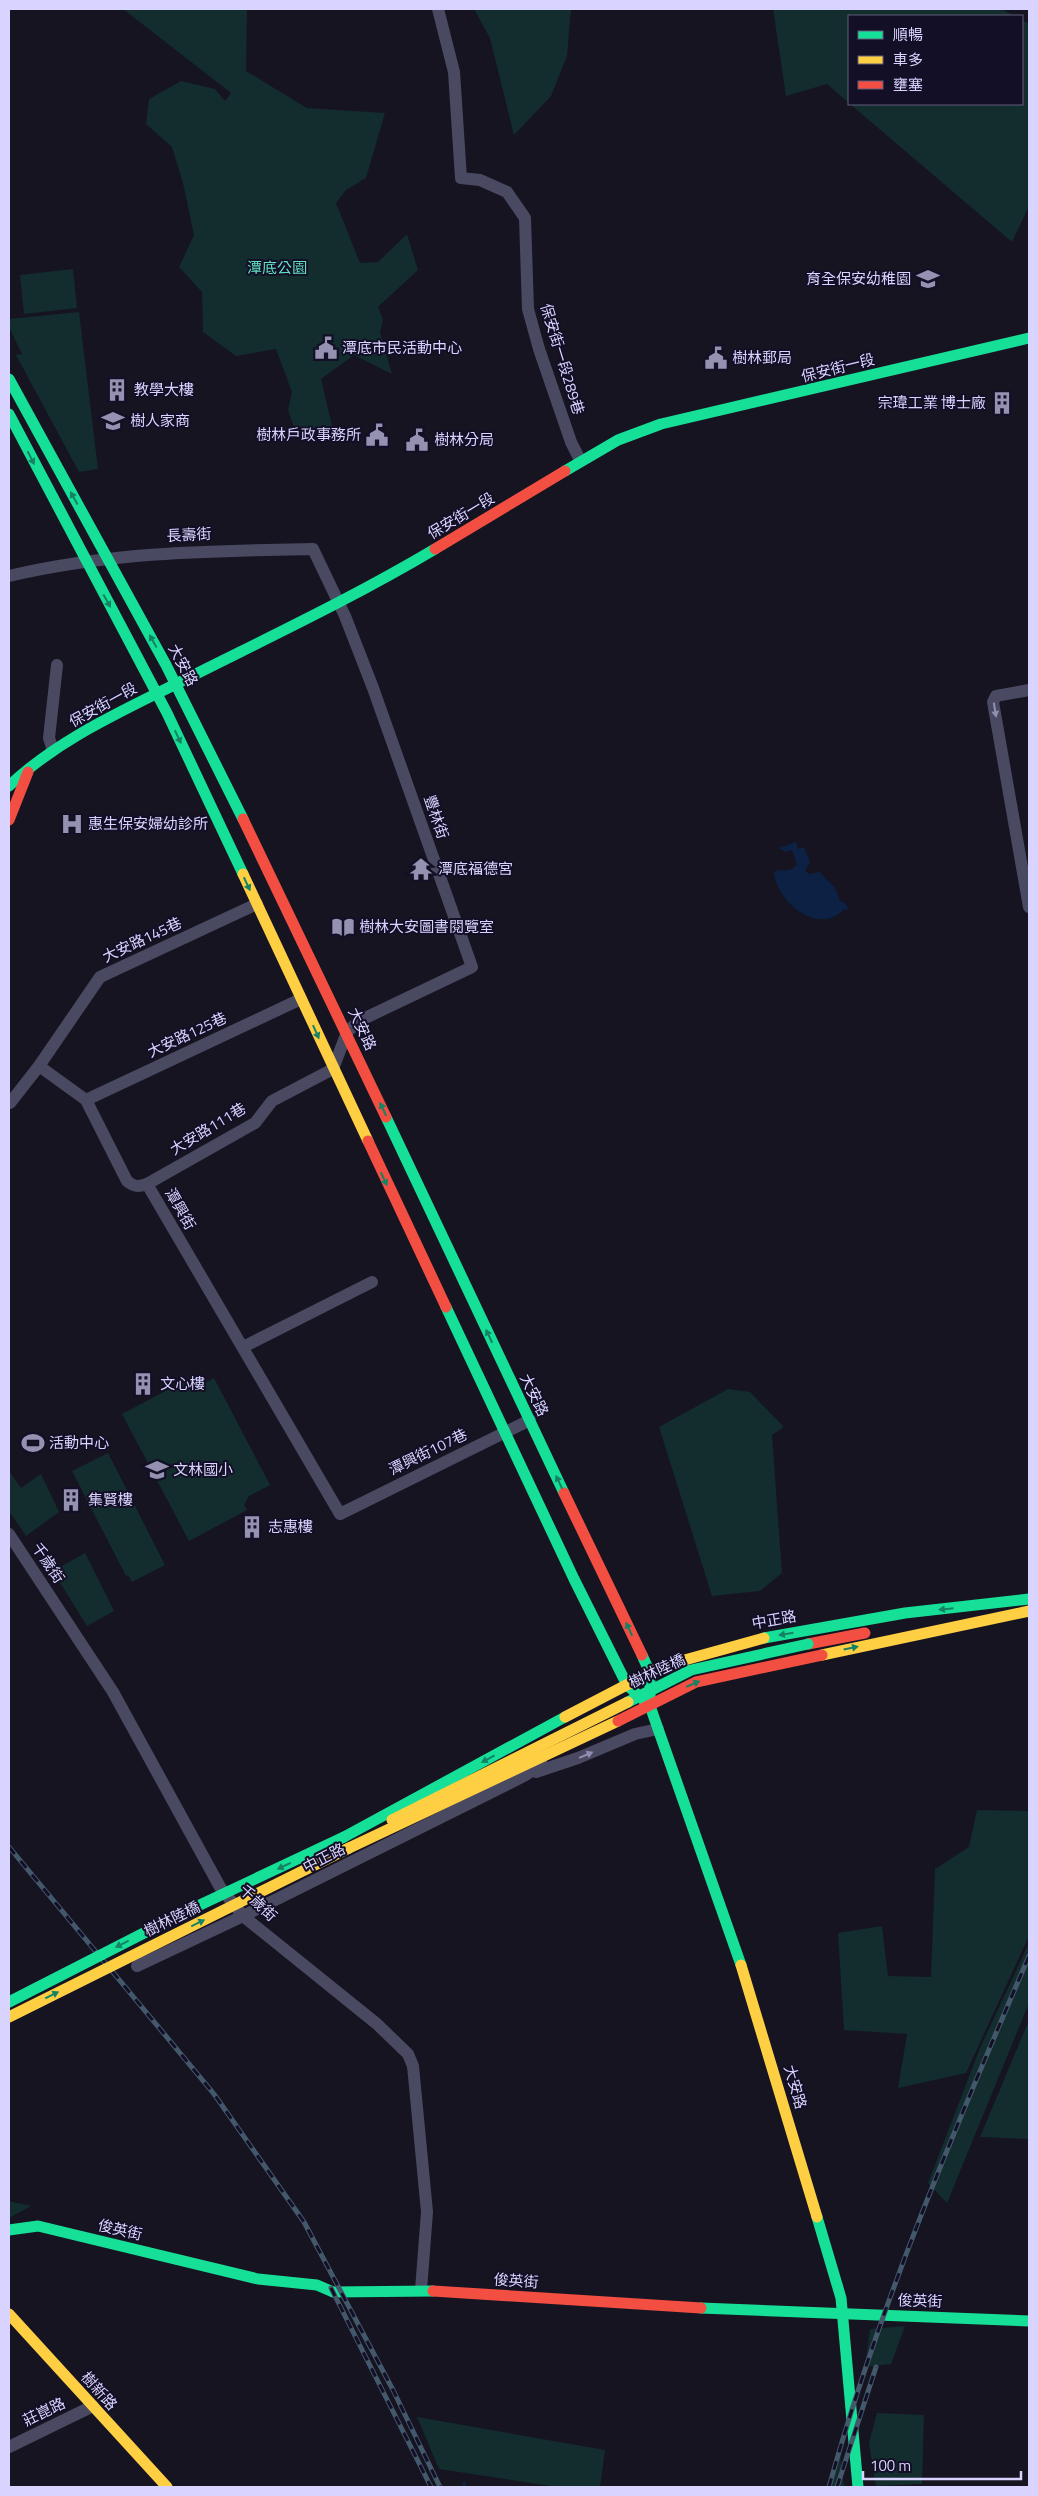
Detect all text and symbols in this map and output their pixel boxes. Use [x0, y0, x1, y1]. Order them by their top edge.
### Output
legend [848, 15, 1023, 105]
text: 順暢 [893, 23, 923, 46]
text: 車多 [893, 48, 923, 71]
text: 壅塞 [893, 73, 923, 96]
park label: 潭底公園 [247, 256, 307, 279]
school or university icon: 育全保安幼稚園 [915, 266, 941, 292]
place label: 育全保安幼稚園 [806, 267, 911, 290]
street label: 保安街一段289巷 [535, 300, 590, 417]
public building icon: 潭底市民活動中心 [313, 335, 339, 361]
place label: 潭底市民活動中心 [342, 336, 462, 359]
public building icon: 樹林郵局 [703, 345, 729, 371]
place label: 樹林郵局 [732, 346, 792, 369]
street label: 保安街一段 [799, 347, 877, 388]
building icon: 教學大樓 [104, 377, 130, 403]
place label: 教學大樓 [134, 378, 194, 401]
building icon: 宗瑋工業 博士廠 [989, 390, 1015, 416]
place label: 宗瑋工業 博士廠 [878, 391, 986, 414]
school or university icon: 樹人家商 [100, 408, 126, 434]
place label: 樹人家商 [130, 409, 190, 432]
public building icon: 樹林戶政事務所 [364, 422, 390, 448]
place label: 樹林戶政事務所 [256, 423, 361, 446]
public building icon: 樹林分局 [404, 427, 430, 453]
place label: 樹林分局 [434, 428, 494, 451]
one-way arrow [27, 451, 35, 465]
street label: 保安街一段 [423, 486, 499, 545]
one-way arrow [70, 492, 79, 505]
street label: 長壽街 [166, 522, 212, 547]
one-way arrow [103, 594, 112, 608]
one-way arrow [149, 633, 157, 648]
street label: 大安路 [163, 639, 204, 690]
street label: 保安街一段 [64, 676, 141, 733]
one-way arrow [991, 703, 999, 719]
one-way arrow [174, 730, 182, 744]
street label: 豐林街 [418, 792, 455, 842]
hospital icon: 惠生保安婦幼診所 [59, 811, 85, 837]
place label: 惠生保安婦幼診所 [88, 812, 208, 835]
temple icon: 潭底福德宮 [408, 856, 434, 882]
place label: 潭底福德宮 [438, 857, 513, 880]
one-way arrow [244, 877, 252, 891]
street label: 大安路145巷 [98, 911, 185, 968]
library icon: 樹林大安圖書閱覽室 [330, 914, 356, 940]
place label: 樹林大安圖書閱覽室 [359, 915, 494, 938]
street label: 大安路 [343, 1004, 382, 1054]
street label: 大安路125巷 [143, 1006, 230, 1063]
one-way arrow [312, 1025, 320, 1039]
street label: 大安路111巷 [165, 1097, 250, 1160]
one-way arrow [379, 1102, 387, 1116]
one-way arrow [381, 1172, 389, 1186]
street label: 潭興街 [159, 1184, 202, 1234]
one-way arrow [485, 1329, 493, 1343]
street label: 大安路 [514, 1370, 555, 1420]
building icon: 文心樓 [130, 1371, 156, 1397]
place label: 文心樓 [160, 1372, 205, 1395]
street label: 潭興街107巷 [384, 1423, 471, 1481]
sports icon: 活動中心 [20, 1430, 46, 1456]
place label: 活動中心 [49, 1431, 109, 1454]
school or university icon: 文林國小 [144, 1457, 170, 1483]
place label: 文林國小 [173, 1458, 233, 1481]
one-way arrow [555, 1475, 564, 1490]
building icon: 集賢樓 [58, 1487, 84, 1513]
place label: 集賢樓 [88, 1488, 133, 1511]
building icon: 志惠樓 [239, 1514, 265, 1540]
place label: 志惠樓 [268, 1515, 313, 1538]
street label: 千歲街 [26, 1538, 71, 1588]
street label: 中正路 [750, 1604, 798, 1635]
one-way arrow [938, 1605, 954, 1613]
one-way arrow [624, 1622, 632, 1636]
one-way arrow [777, 1630, 793, 1638]
one-way arrow [844, 1644, 859, 1652]
street label: 樹林陸橋 [625, 1647, 689, 1694]
one-way arrow [686, 1680, 700, 1688]
one-way arrow [579, 1750, 594, 1758]
one-way arrow [480, 1755, 495, 1763]
street label: 中正路 [298, 1837, 349, 1878]
one-way arrow [277, 1862, 291, 1870]
street label: 千歲街 [234, 1879, 283, 1927]
street label: 樹林陸橋 [140, 1895, 204, 1942]
one-way arrow [191, 1919, 205, 1927]
one-way arrow [115, 1940, 129, 1948]
one-way arrow [45, 1991, 60, 1999]
street label: 大安路 [778, 2062, 813, 2112]
street label: 俊英街 [96, 2213, 145, 2246]
street label: 俊英街 [493, 2267, 539, 2294]
street label: 俊英街 [897, 2288, 943, 2313]
street label: 樹新路 [76, 2366, 123, 2415]
street label: 莊崑路 [19, 2391, 69, 2432]
scale bar [863, 2448, 1020, 2480]
text: 100 m [870, 2454, 911, 2477]

